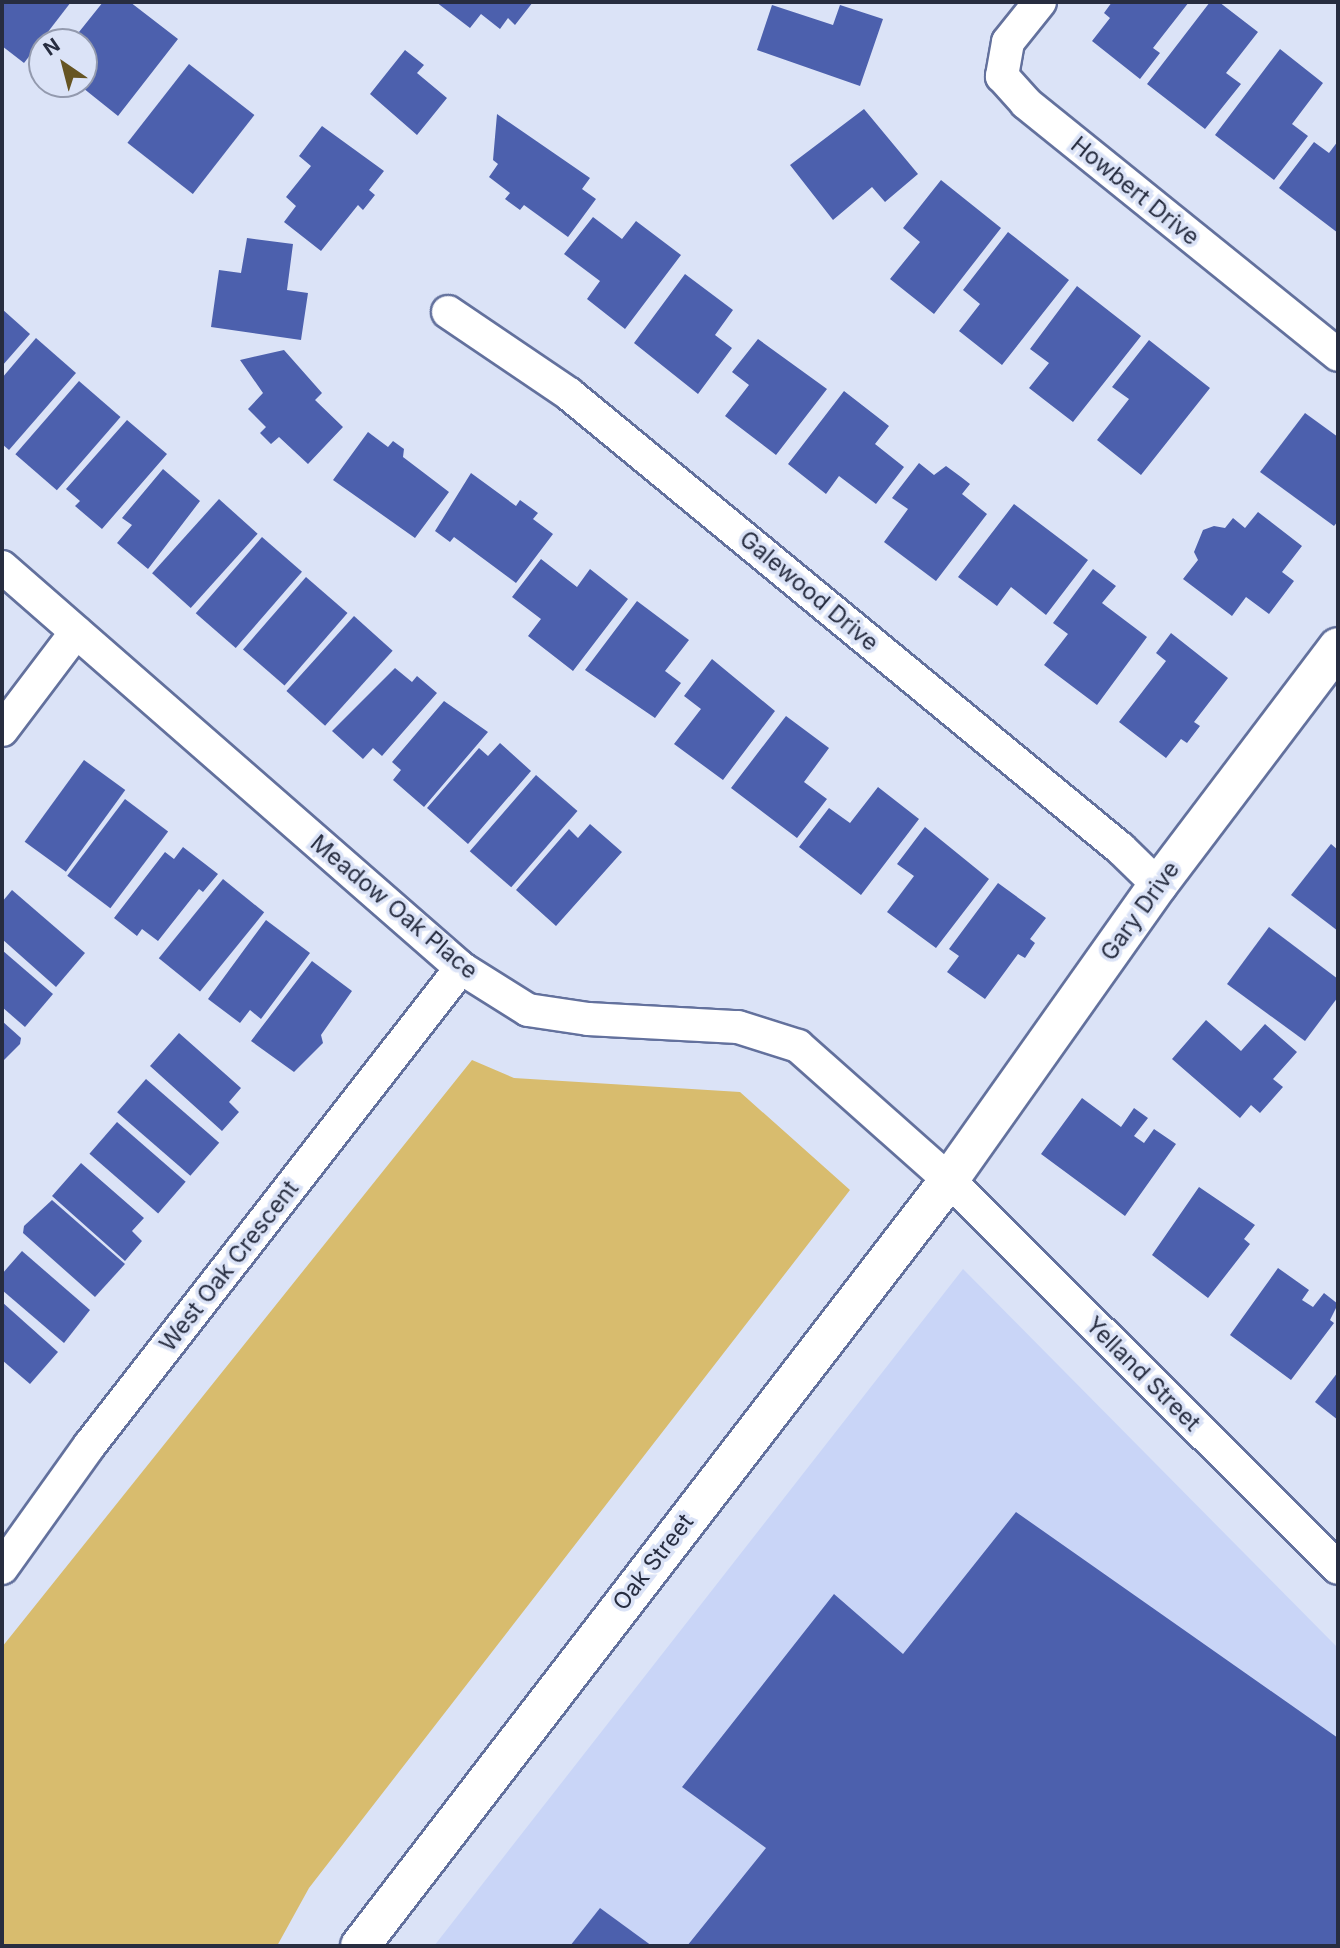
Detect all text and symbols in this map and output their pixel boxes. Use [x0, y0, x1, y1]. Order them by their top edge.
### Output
north arrow [28, 28, 98, 98]
text: N [39, 33, 64, 61]
street label: Howbert Drive [1065, 131, 1205, 251]
street label: Galewood Drive [734, 525, 884, 657]
street label: Meadow Oak Place [305, 829, 483, 985]
street label: Gary Drive [1095, 856, 1185, 966]
street label: West Oak Crescent [154, 1175, 304, 1357]
street label: Yelland Street [1080, 1311, 1206, 1437]
street label: Oak Street [607, 1508, 699, 1616]

